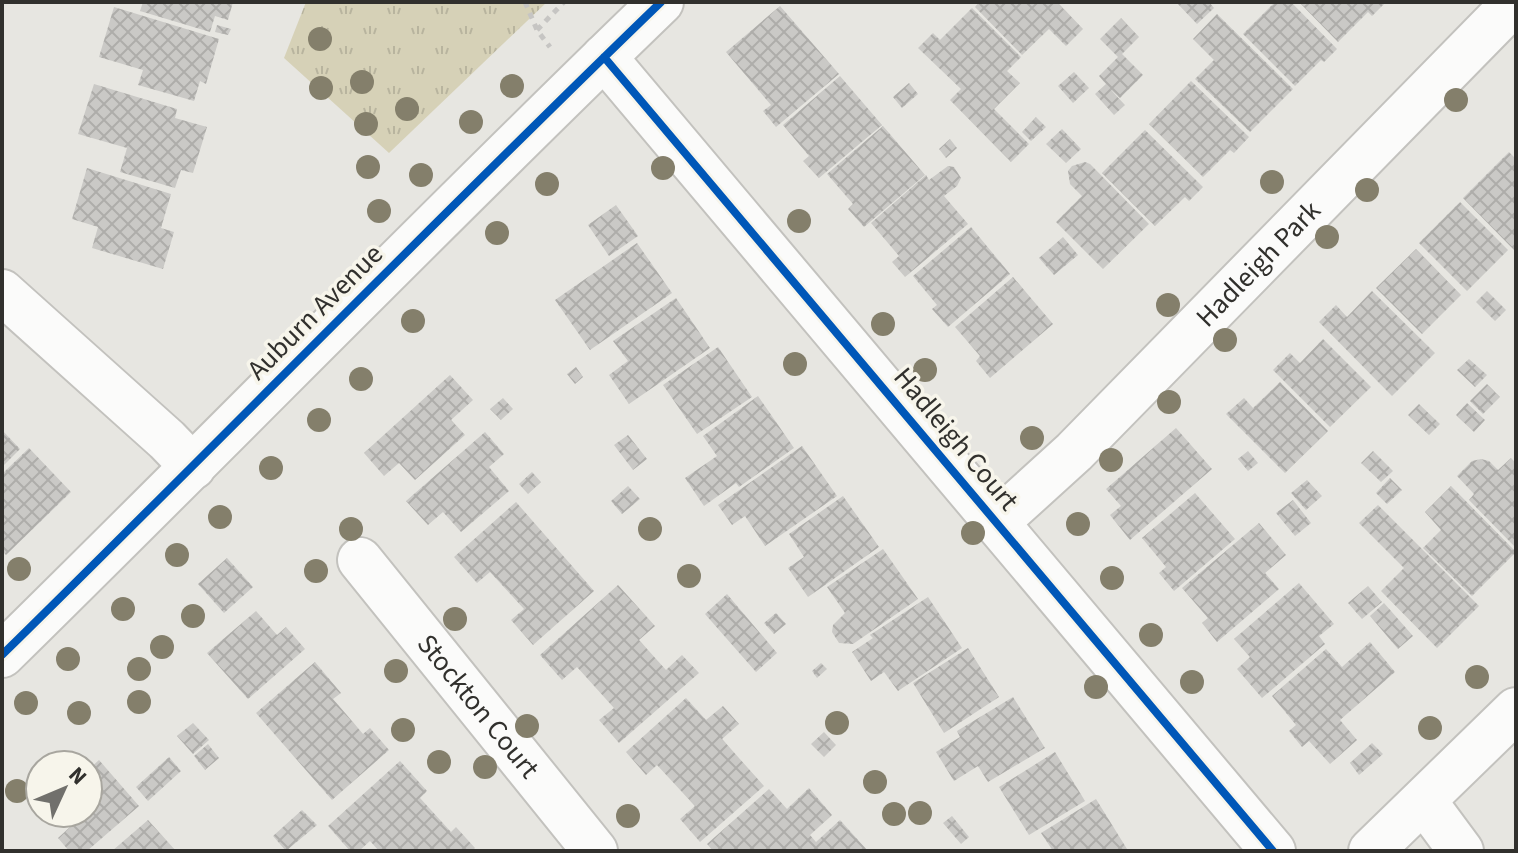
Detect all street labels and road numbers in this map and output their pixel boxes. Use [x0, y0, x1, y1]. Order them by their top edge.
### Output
street label: Hadleigh Park [1187, 192, 1330, 336]
street label: Auburn Avenue [238, 235, 392, 389]
street label: Hadleigh Court [884, 359, 1028, 520]
street label: Stockton Court [407, 625, 549, 787]

